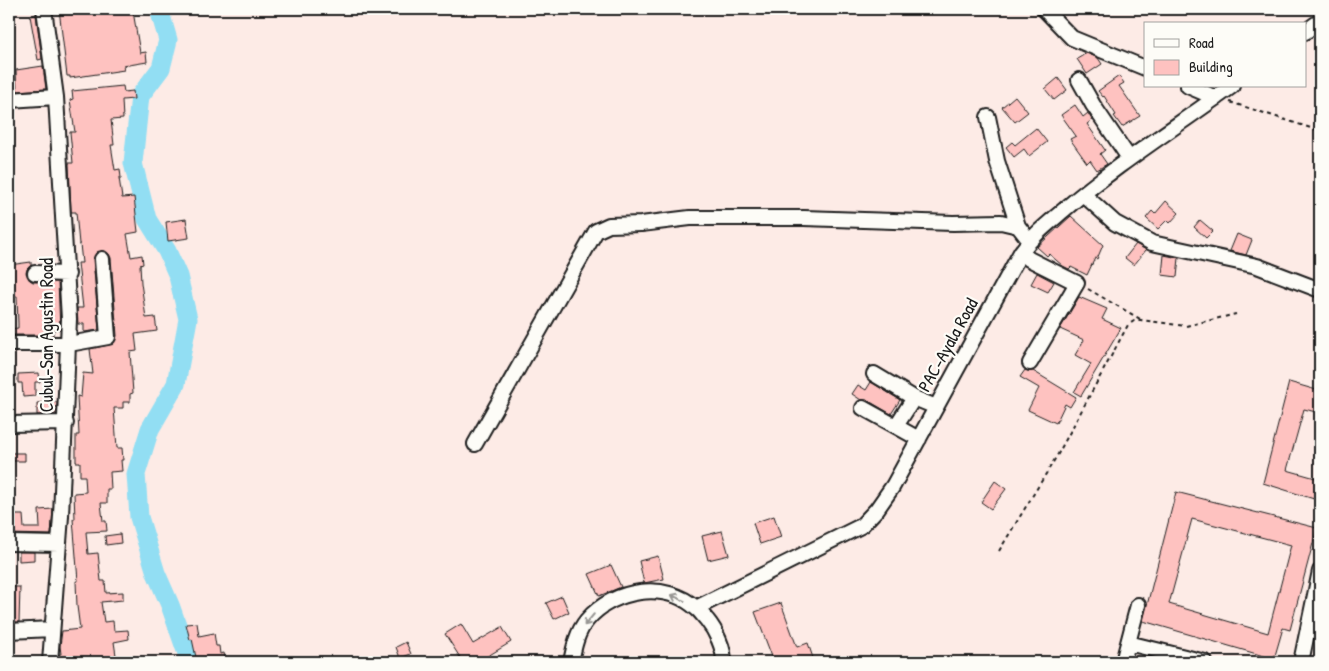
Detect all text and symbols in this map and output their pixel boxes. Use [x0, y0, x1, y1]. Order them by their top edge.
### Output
legend [1144, 22, 1306, 88]
text: Road [1189, 32, 1214, 53]
text: Building [1189, 56, 1233, 77]
street label: Cubul-San Agustin Road [34, 258, 59, 412]
street label: PAC-Ayala Road [912, 293, 984, 396]
one-way arrow [671, 593, 686, 602]
one-way arrow [583, 613, 594, 626]

